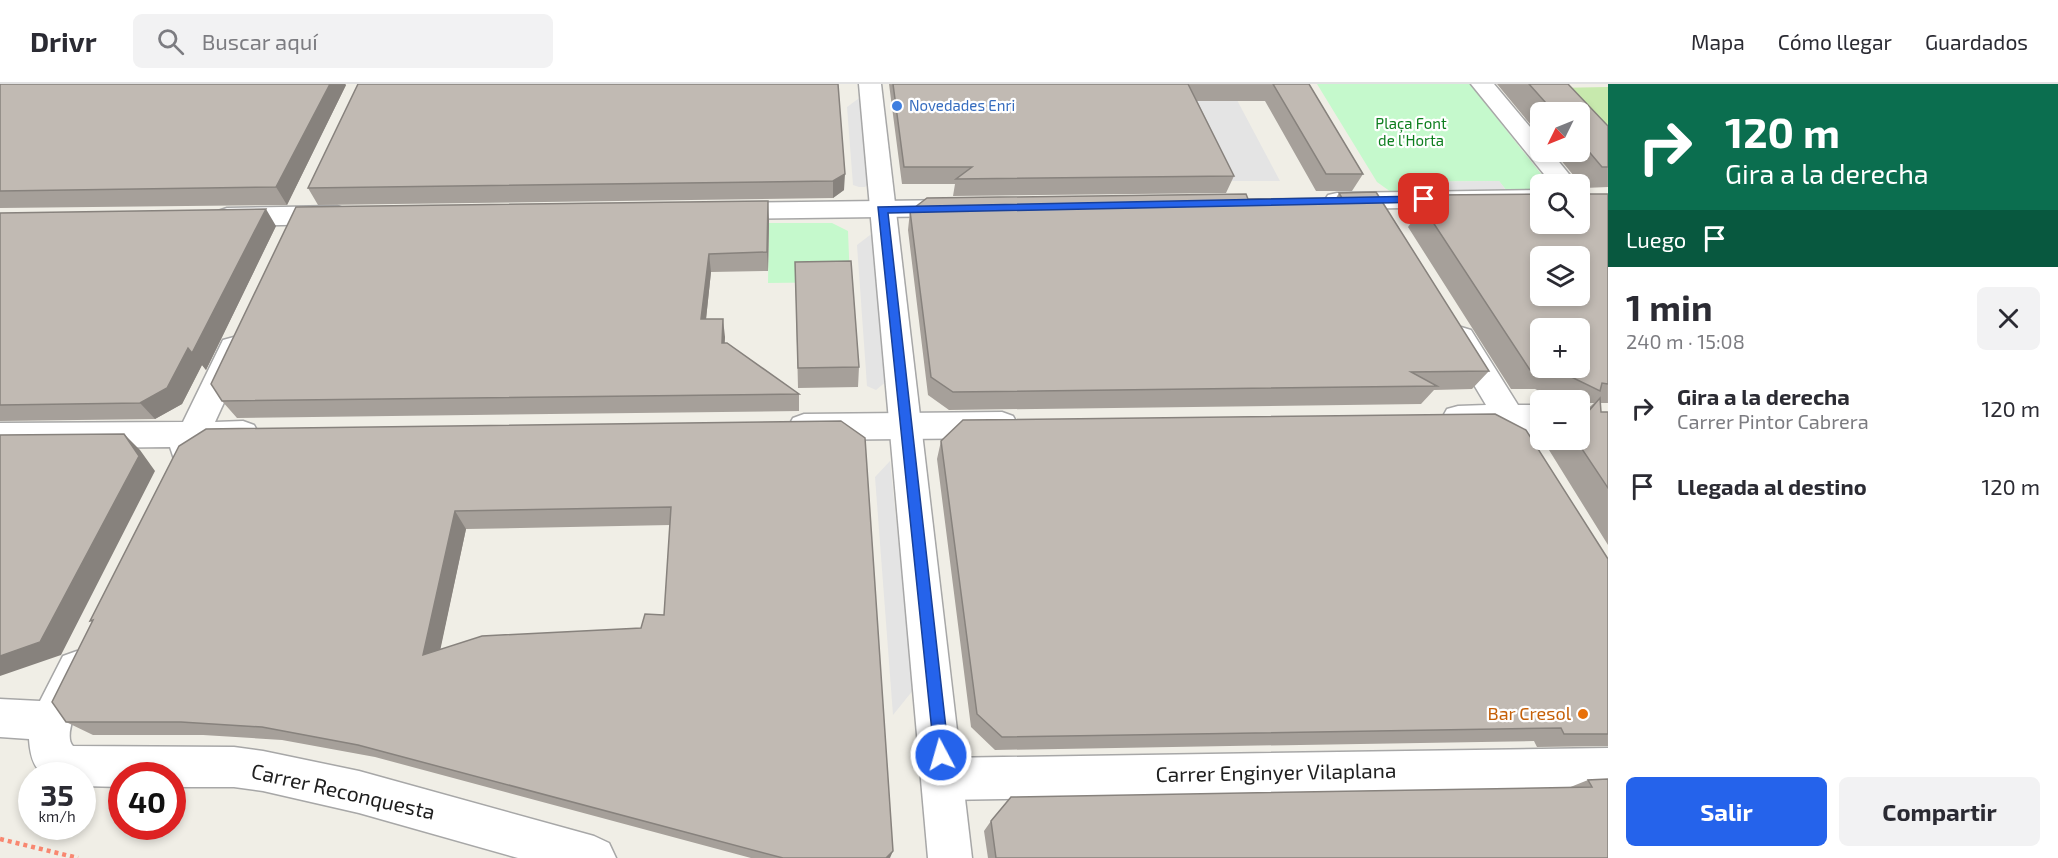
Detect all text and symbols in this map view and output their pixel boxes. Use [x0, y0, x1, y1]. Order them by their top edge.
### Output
search box [133, 14, 553, 68]
text: Drivr [30, 24, 97, 58]
icon: search [154, 25, 187, 58]
text: Buscar aquí [202, 28, 318, 54]
text: Mapa [1691, 29, 1745, 54]
text: Cómo llegar [1778, 29, 1892, 54]
text: Guardados [1925, 29, 2028, 54]
place label: Novedades Enri [909, 96, 1015, 114]
marker: Novedades Enri [890, 99, 904, 113]
north arrow [1530, 102, 1590, 162]
map controls [1530, 102, 1590, 450]
text: 120 m [1725, 106, 1840, 156]
icon: right [1626, 108, 1704, 186]
park label: Plaça Font de l'Horta [1375, 114, 1447, 149]
text: Gira a la derecha [1725, 157, 1929, 189]
pin [1398, 173, 1449, 224]
button: search [1530, 174, 1590, 234]
icon: arrive [1407, 182, 1440, 215]
icon: arrive [1698, 222, 1731, 255]
text: Luego [1626, 226, 1686, 252]
button: layers [1530, 246, 1590, 306]
text: 1 min [1626, 285, 1713, 328]
button: close [1977, 287, 2040, 350]
button: + [1530, 318, 1590, 378]
text: 240 m · 15:08 [1626, 329, 1745, 353]
text: Gira a la derecha [1677, 383, 1850, 409]
button: − [1530, 390, 1590, 450]
icon: right [1626, 392, 1659, 425]
text: 120 m [1981, 395, 2040, 421]
text: Carrer Pintor Cabrera [1677, 409, 1869, 433]
icon: arrive [1626, 470, 1659, 503]
text: Llegada al destino [1677, 473, 1867, 499]
text: 120 m [1981, 473, 2040, 499]
place label: Bar Cresol [1487, 702, 1572, 724]
marker: Bar Cresol [1576, 707, 1590, 721]
position arrow [909, 723, 973, 787]
street label: Carrer Reconquesta [249, 757, 438, 824]
street label: Carrer Enginyer Vilaplana [1155, 757, 1397, 786]
speed limit sign: 40 [108, 762, 186, 840]
text: 35 [40, 776, 74, 812]
button: Salir [1626, 777, 1827, 846]
button: Compartir [1839, 777, 2040, 846]
text: km/h [38, 807, 76, 825]

